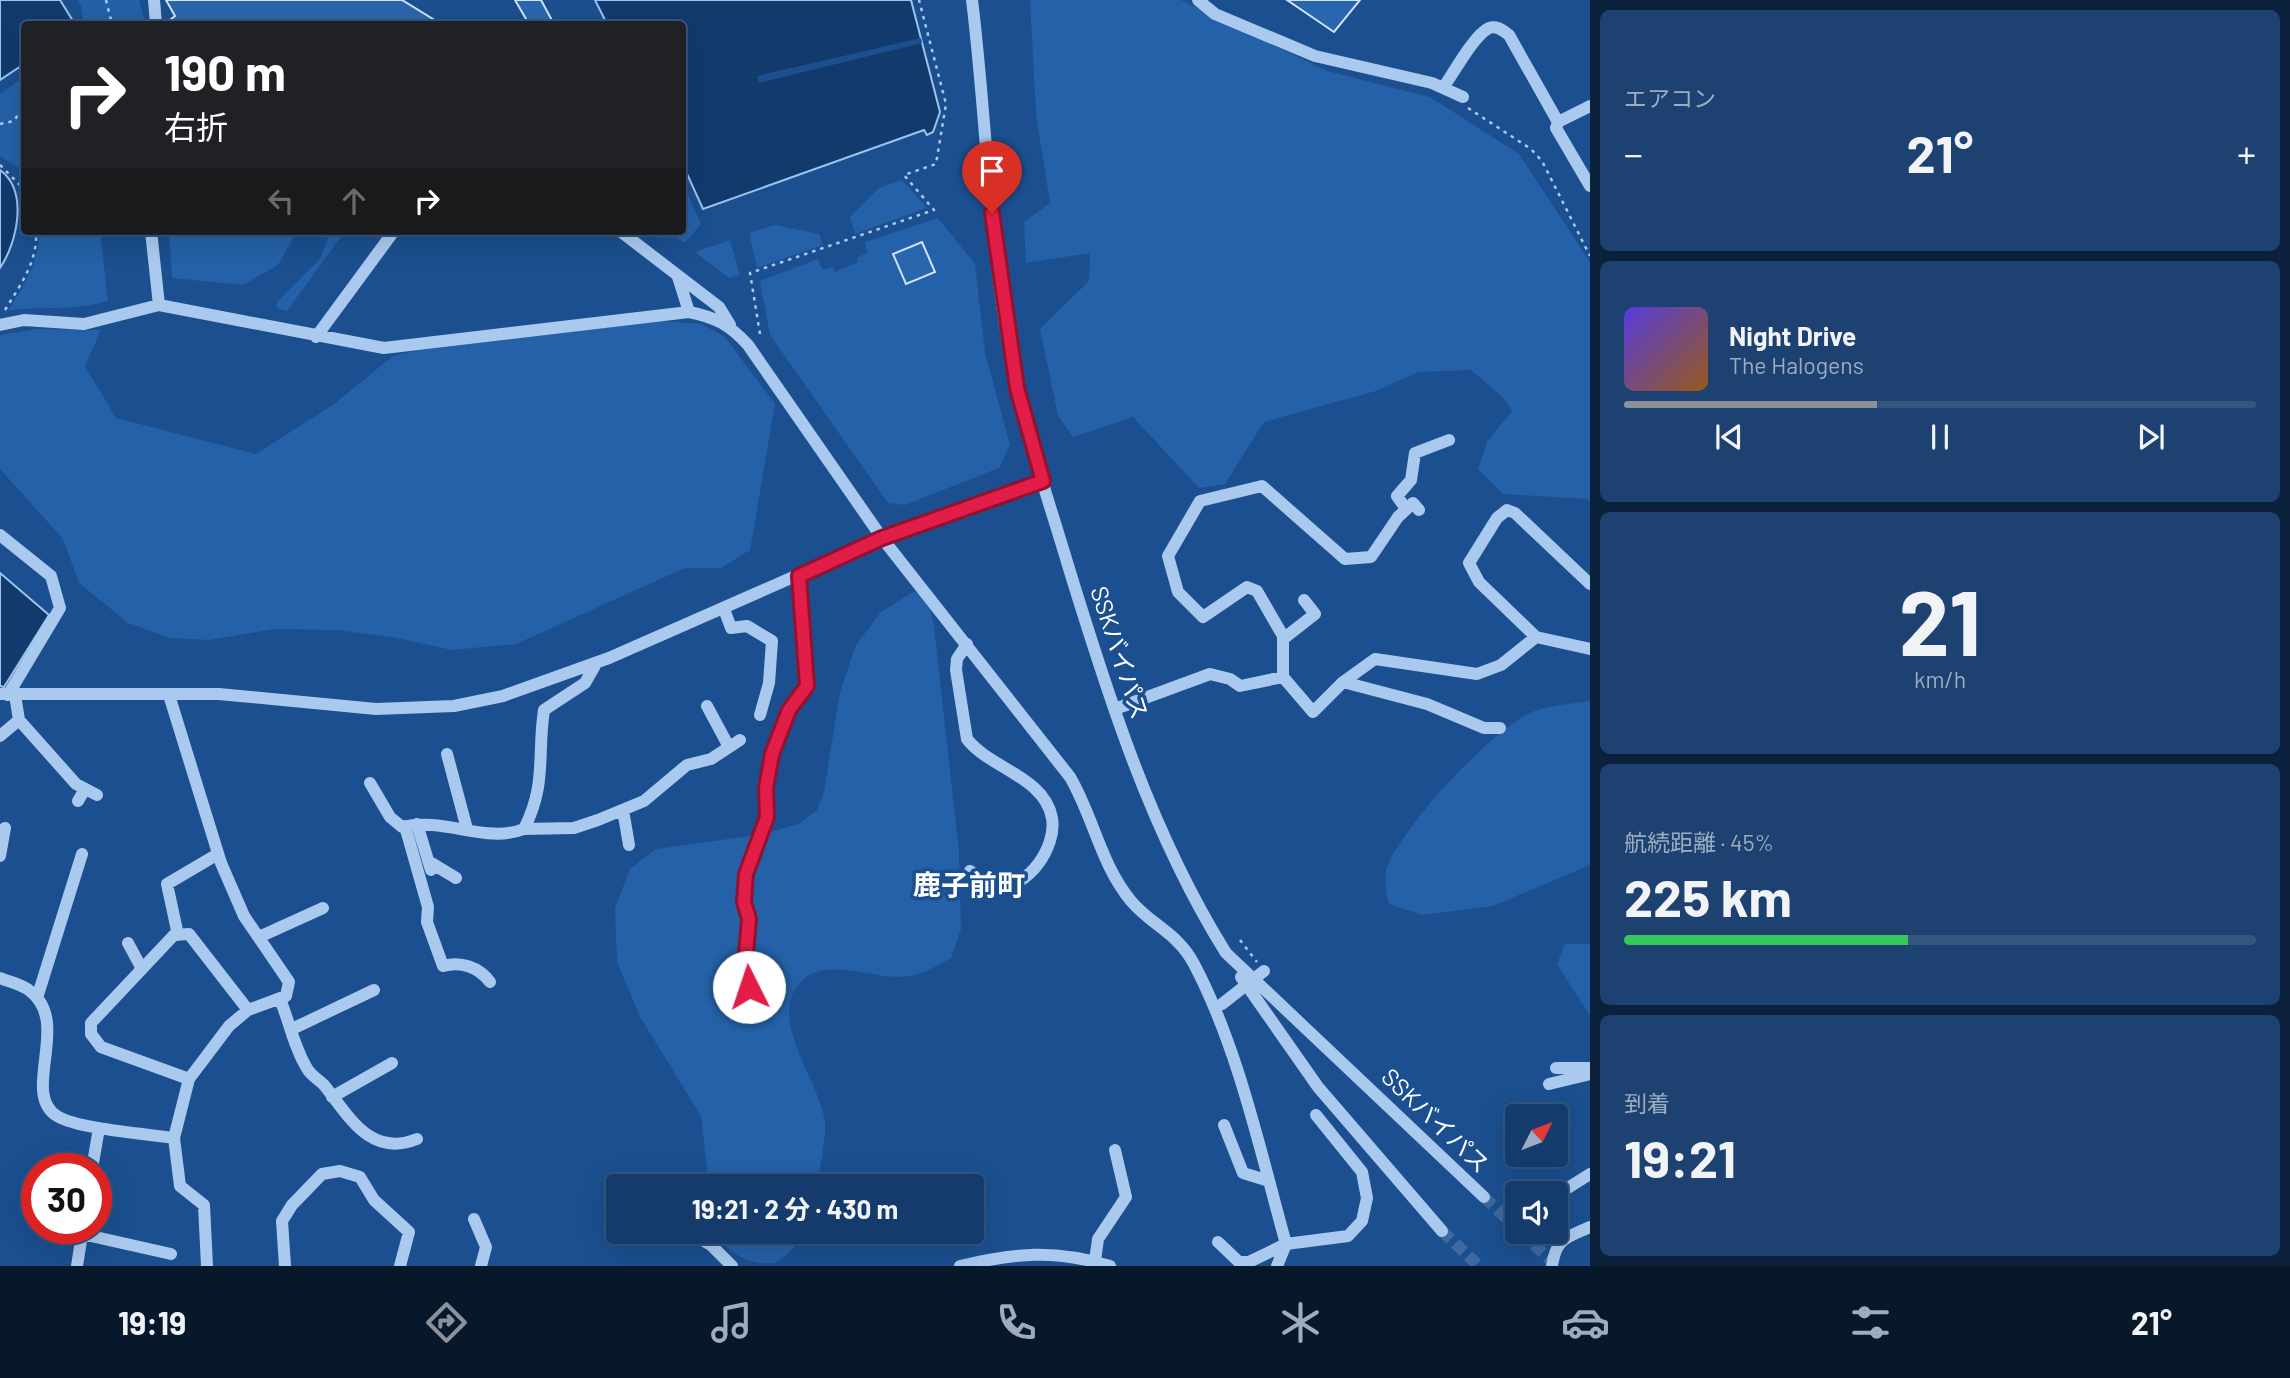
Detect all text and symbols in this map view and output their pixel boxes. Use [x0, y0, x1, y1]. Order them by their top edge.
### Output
text: 190 m [164, 42, 286, 101]
icon: right [49, 49, 140, 140]
text: エアコン [1624, 84, 1716, 112]
text: 右折 [164, 107, 228, 145]
text: 21° [1907, 121, 1973, 183]
text: − [1624, 130, 1643, 176]
text: + [2237, 130, 2256, 176]
pin [962, 141, 1022, 213]
icon: arrive [973, 152, 1011, 190]
icon: left [262, 182, 300, 220]
icon: ahead [335, 182, 373, 220]
icon: right [408, 182, 446, 220]
text: Night Drive [1729, 320, 1856, 351]
text: The Halogens [1729, 351, 1864, 379]
icon: previous [1710, 418, 1748, 456]
icon: pause [1921, 418, 1959, 456]
icon: next [2132, 418, 2170, 456]
text: 21 [1899, 565, 1981, 674]
street label: SSKバイパス [1085, 582, 1156, 723]
text: km/h [1914, 665, 1966, 693]
text: 航続距離 · 45% [1624, 828, 1774, 856]
text: 225 km [1624, 865, 1792, 927]
district label: 鹿子前町 [913, 867, 1025, 901]
position arrow [712, 950, 786, 1024]
street label: SSKバイパス [1376, 1061, 1496, 1178]
text: 到着 [1624, 1089, 1670, 1117]
north arrow [1505, 1104, 1568, 1167]
map controls [1505, 1104, 1568, 1244]
text: 19:21 [1624, 1126, 1736, 1188]
speed limit sign: 30 [21, 1153, 112, 1244]
button: sound [1505, 1181, 1568, 1244]
text: 19:21 · 2 分 · 430 m [692, 1193, 898, 1224]
icon: directions [422, 1298, 471, 1347]
icon: music [707, 1298, 756, 1347]
icon: phone [992, 1298, 1041, 1347]
icon: climate [1276, 1298, 1325, 1347]
icon: car [1561, 1298, 1610, 1347]
icon: filters [1846, 1298, 1895, 1347]
text: 19:19 [118, 1303, 186, 1341]
text: 21° [2131, 1303, 2172, 1341]

